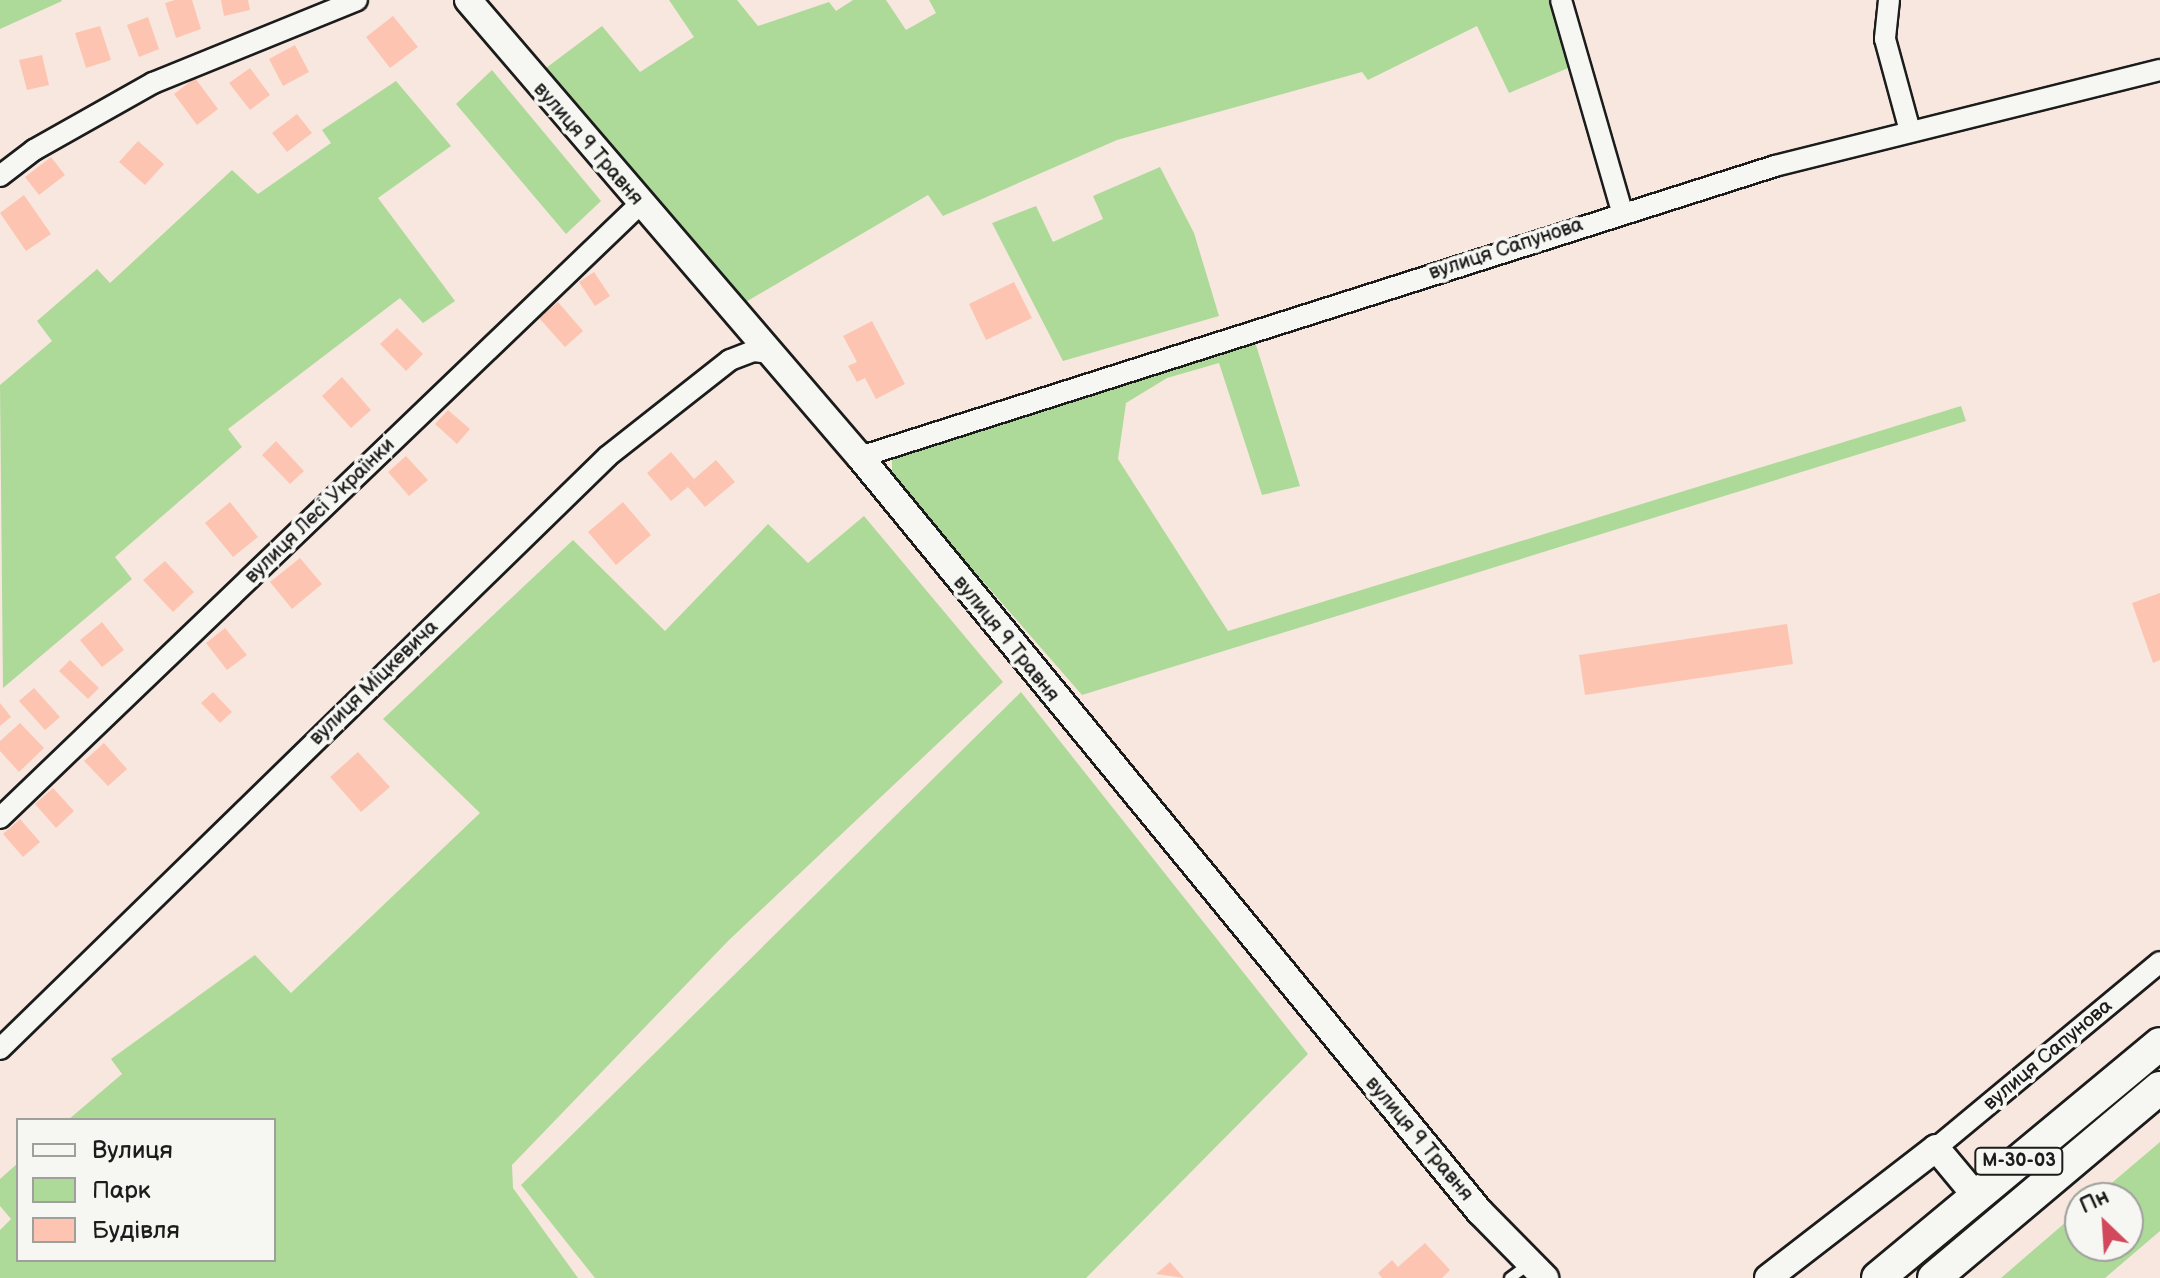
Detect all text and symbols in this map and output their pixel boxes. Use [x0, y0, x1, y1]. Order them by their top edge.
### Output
street label: вулиця 9 Травня [528, 78, 648, 210]
street label: вулиця Сапунова [1426, 213, 1586, 285]
street label: вулиця Лесі Українки [240, 433, 400, 589]
street label: вулиця 9 Травня [948, 571, 1064, 707]
street label: вулиця Міцкевича [305, 616, 443, 750]
street label: вулиця Сапунова [1979, 994, 2117, 1116]
street label: вулиця 9 Травня [1360, 1072, 1478, 1206]
legend [16, 1118, 276, 1262]
text: Вулиця [92, 1136, 173, 1165]
road number: М-30-03 [1973, 1147, 2065, 1175]
text: Парк [92, 1176, 150, 1205]
north arrow [2064, 1182, 2144, 1262]
text: Пн [2075, 1183, 2113, 1220]
text: Будівля [92, 1216, 180, 1245]

